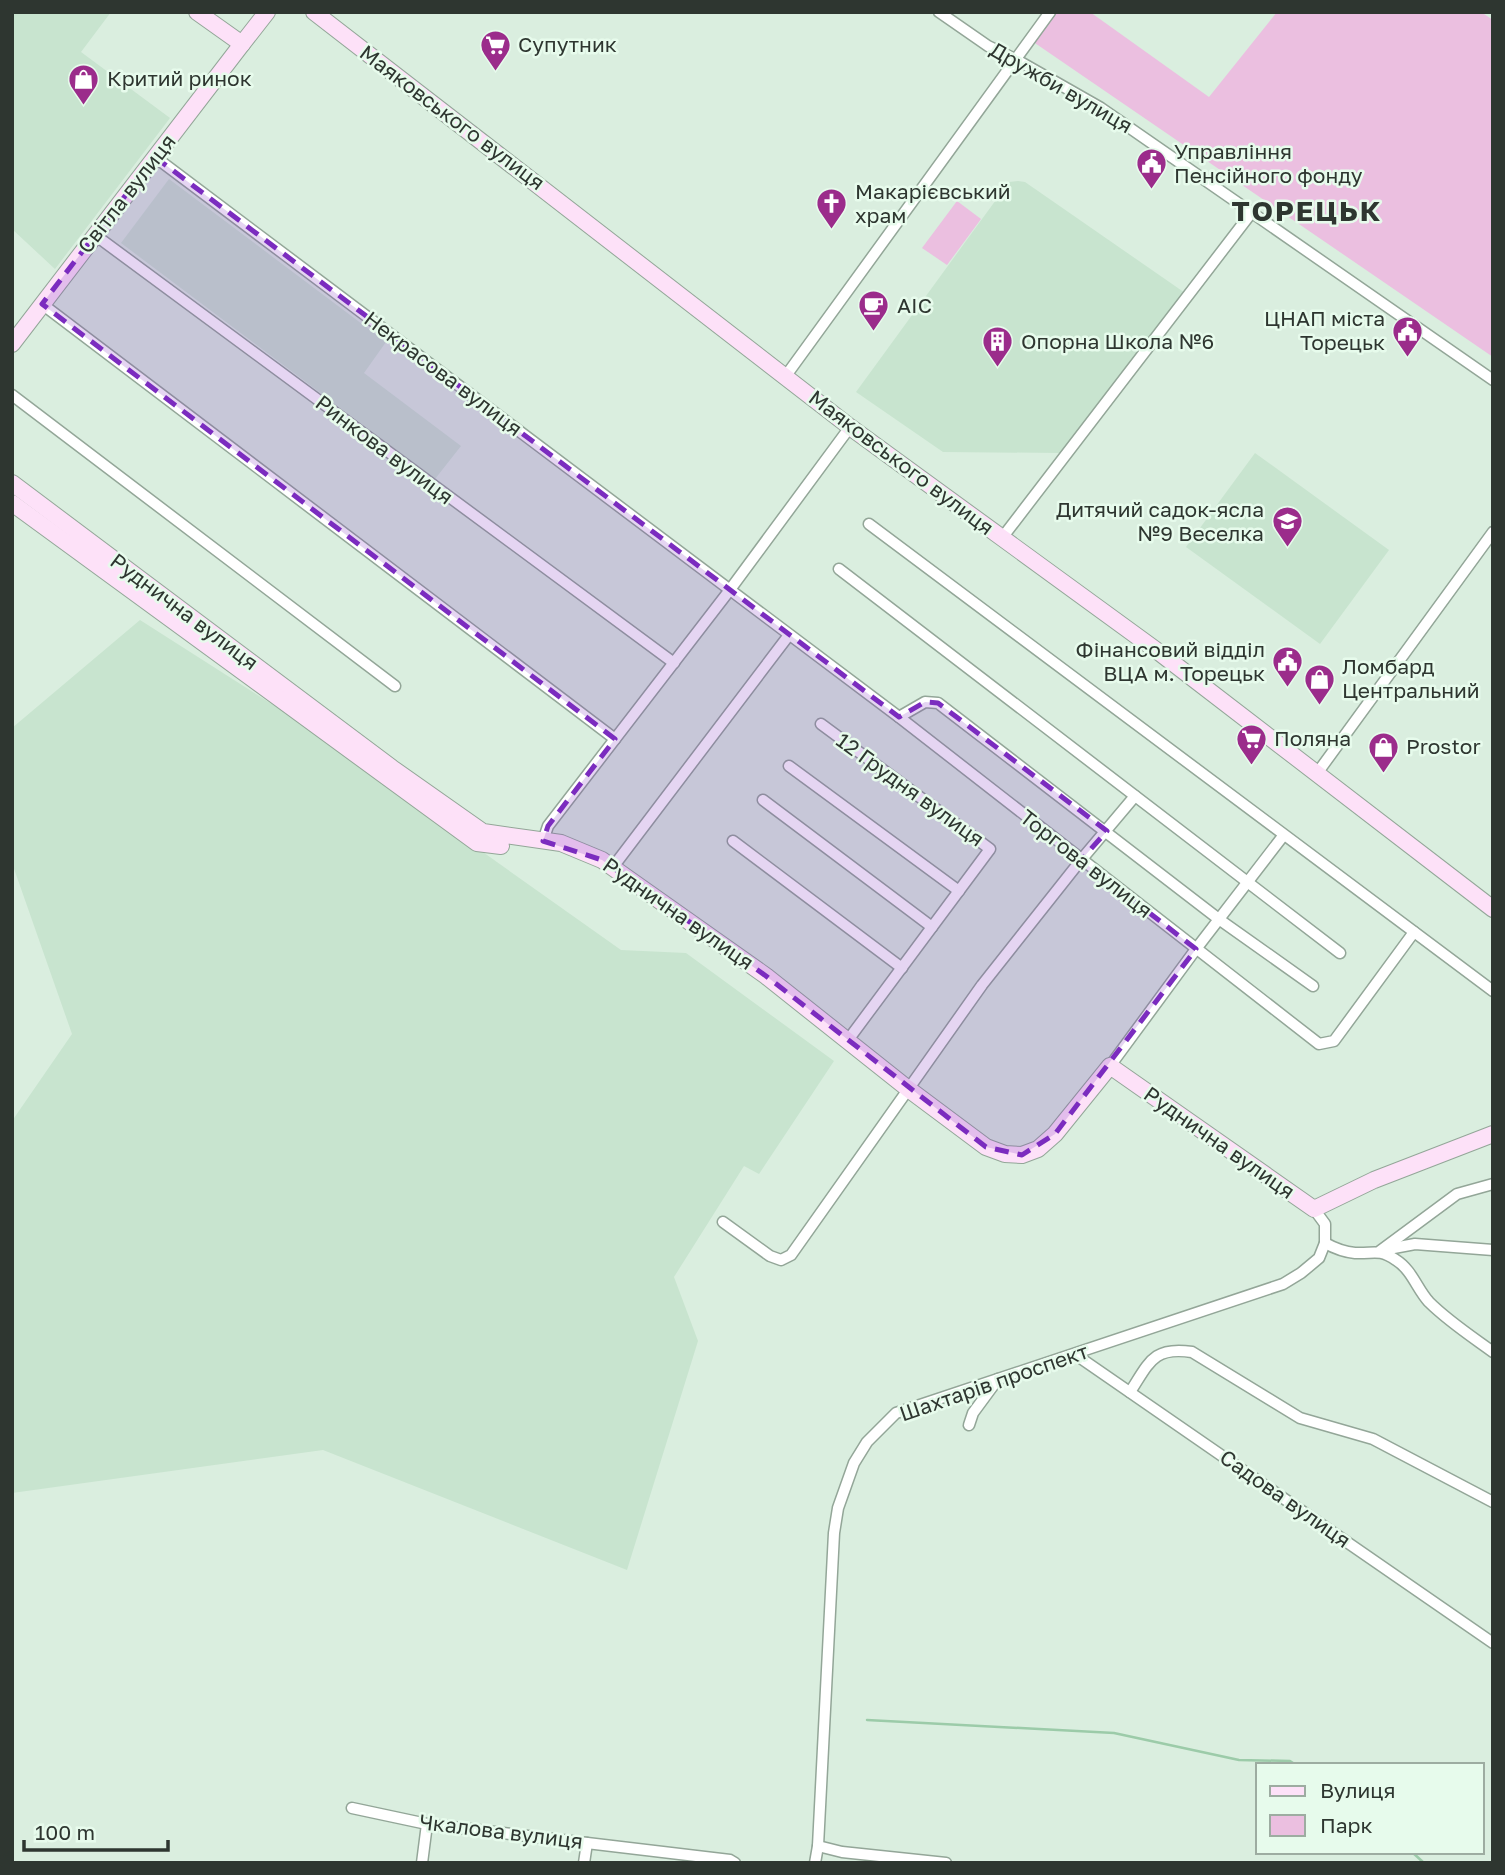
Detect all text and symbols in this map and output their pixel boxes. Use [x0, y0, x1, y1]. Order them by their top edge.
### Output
supermarket icon: Супутник [478, 28, 512, 72]
place label: Супутник [518, 31, 617, 57]
street label: Дружби вулиця [986, 36, 1137, 138]
street label: Маяковського вулиця [355, 39, 550, 195]
shop icon: Критий ринок [67, 62, 101, 106]
place label: Критий ринок [107, 65, 252, 91]
street label: Світла вулиця [72, 129, 181, 258]
place label: Управління Пенсійного фонду [1174, 138, 1363, 188]
public building icon: Управління Пенсійного фонду [1134, 147, 1168, 191]
place label: Макарієвський храм [855, 178, 1011, 228]
church icon: Макарієвський храм [815, 187, 849, 231]
district label: ТОРЕЦЬК [1232, 194, 1382, 227]
cafe icon: АІС [857, 289, 891, 333]
place label: АІС [897, 292, 932, 318]
street label: Некрасова вулиця [359, 305, 528, 441]
place label: ЦНАП міста Торецьк [1264, 305, 1385, 355]
public building icon: ЦНАП міста Торецьк [1391, 314, 1425, 358]
building icon: Опорна Школа №6 [981, 325, 1015, 369]
place label: Опорна Школа №6 [1021, 328, 1214, 354]
street label: Маяковського вулиця [804, 384, 999, 540]
street label: Ринкова вулиця [311, 389, 459, 509]
place label: Дитячий садок-ясла №9 Веселка [1056, 496, 1264, 546]
school or university icon: Дитячий садок-ясла №9 Веселка [1270, 505, 1304, 549]
street label: Руднична вулиця [106, 547, 264, 675]
place label: Фінансовий відділ ВЦА м. Торецьк [1076, 636, 1265, 686]
public building icon: Фінансовий відділ ВЦА м. Торецьк [1271, 645, 1305, 689]
place label: Ломбард Центральний [1342, 653, 1480, 703]
shop icon: Ломбард Центральний [1302, 662, 1336, 706]
supermarket icon: Поляна [1234, 722, 1268, 766]
place label: Поляна [1274, 725, 1351, 751]
street label: 12 Грудня вулиця [832, 727, 990, 852]
shop icon: Prostor [1366, 730, 1400, 774]
place label: Prostor [1406, 733, 1481, 759]
street label: Торгова вулиця [1015, 803, 1158, 923]
street label: Руднична вулиця [598, 851, 759, 975]
street label: Руднична вулиця [1139, 1080, 1300, 1204]
street label: Шахтарів проспект [896, 1338, 1091, 1427]
street label: Садова вулиця [1215, 1444, 1356, 1553]
legend [1256, 1763, 1484, 1854]
text: Вулиця [1320, 1777, 1396, 1803]
scale bar [24, 1808, 168, 1852]
street label: Чкалова вулиця [418, 1808, 584, 1854]
text: Парк [1320, 1812, 1373, 1838]
text: 100 m [35, 1819, 95, 1845]

